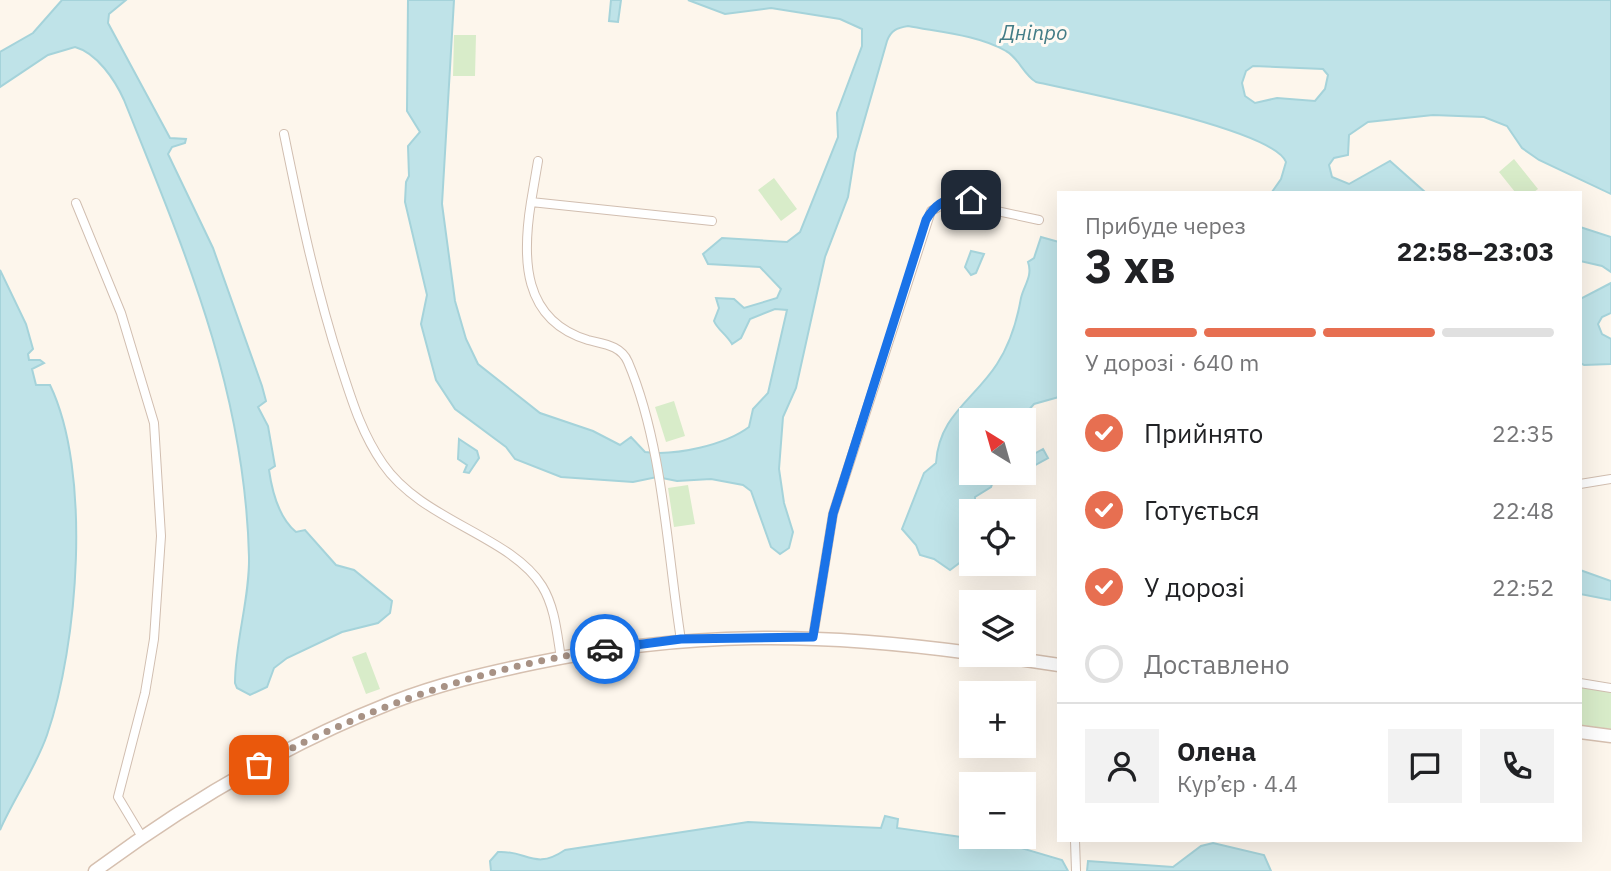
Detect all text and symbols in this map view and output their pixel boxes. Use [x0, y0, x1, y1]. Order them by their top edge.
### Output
water label: Дніпро [998, 18, 1068, 46]
pin [941, 170, 1001, 230]
icon: home [952, 181, 990, 219]
text: Прибуде через [1085, 210, 1246, 240]
text: 22:58–23:03 [1397, 234, 1554, 268]
text: 3 хв [1085, 236, 1176, 296]
text: У дорозі · 640 m [1085, 347, 1259, 377]
north arrow [959, 408, 1036, 485]
map controls [959, 408, 1036, 849]
icon: check [1085, 414, 1123, 452]
text: Прийнято [1144, 416, 1263, 450]
text: 22:35 [1492, 418, 1554, 448]
icon: check [1085, 491, 1123, 529]
text: Готується [1144, 493, 1260, 527]
text: 22:48 [1492, 495, 1554, 525]
button: locate [959, 499, 1036, 576]
icon: check [1085, 568, 1123, 606]
text: У дорозі [1144, 570, 1245, 604]
text: 22:52 [1492, 572, 1554, 602]
button: layers [959, 590, 1036, 667]
courier [570, 614, 640, 684]
icon: car [586, 630, 624, 668]
text: Доставлено [1144, 647, 1290, 681]
button: + [959, 681, 1036, 758]
button: person [1085, 729, 1159, 803]
button: chat [1388, 729, 1462, 803]
button: phone [1480, 729, 1554, 803]
text: Олена [1177, 734, 1256, 768]
pin [229, 735, 289, 795]
icon: bag [240, 746, 278, 784]
text: Кур’єр · 4.4 [1177, 768, 1298, 798]
button: − [959, 772, 1036, 849]

